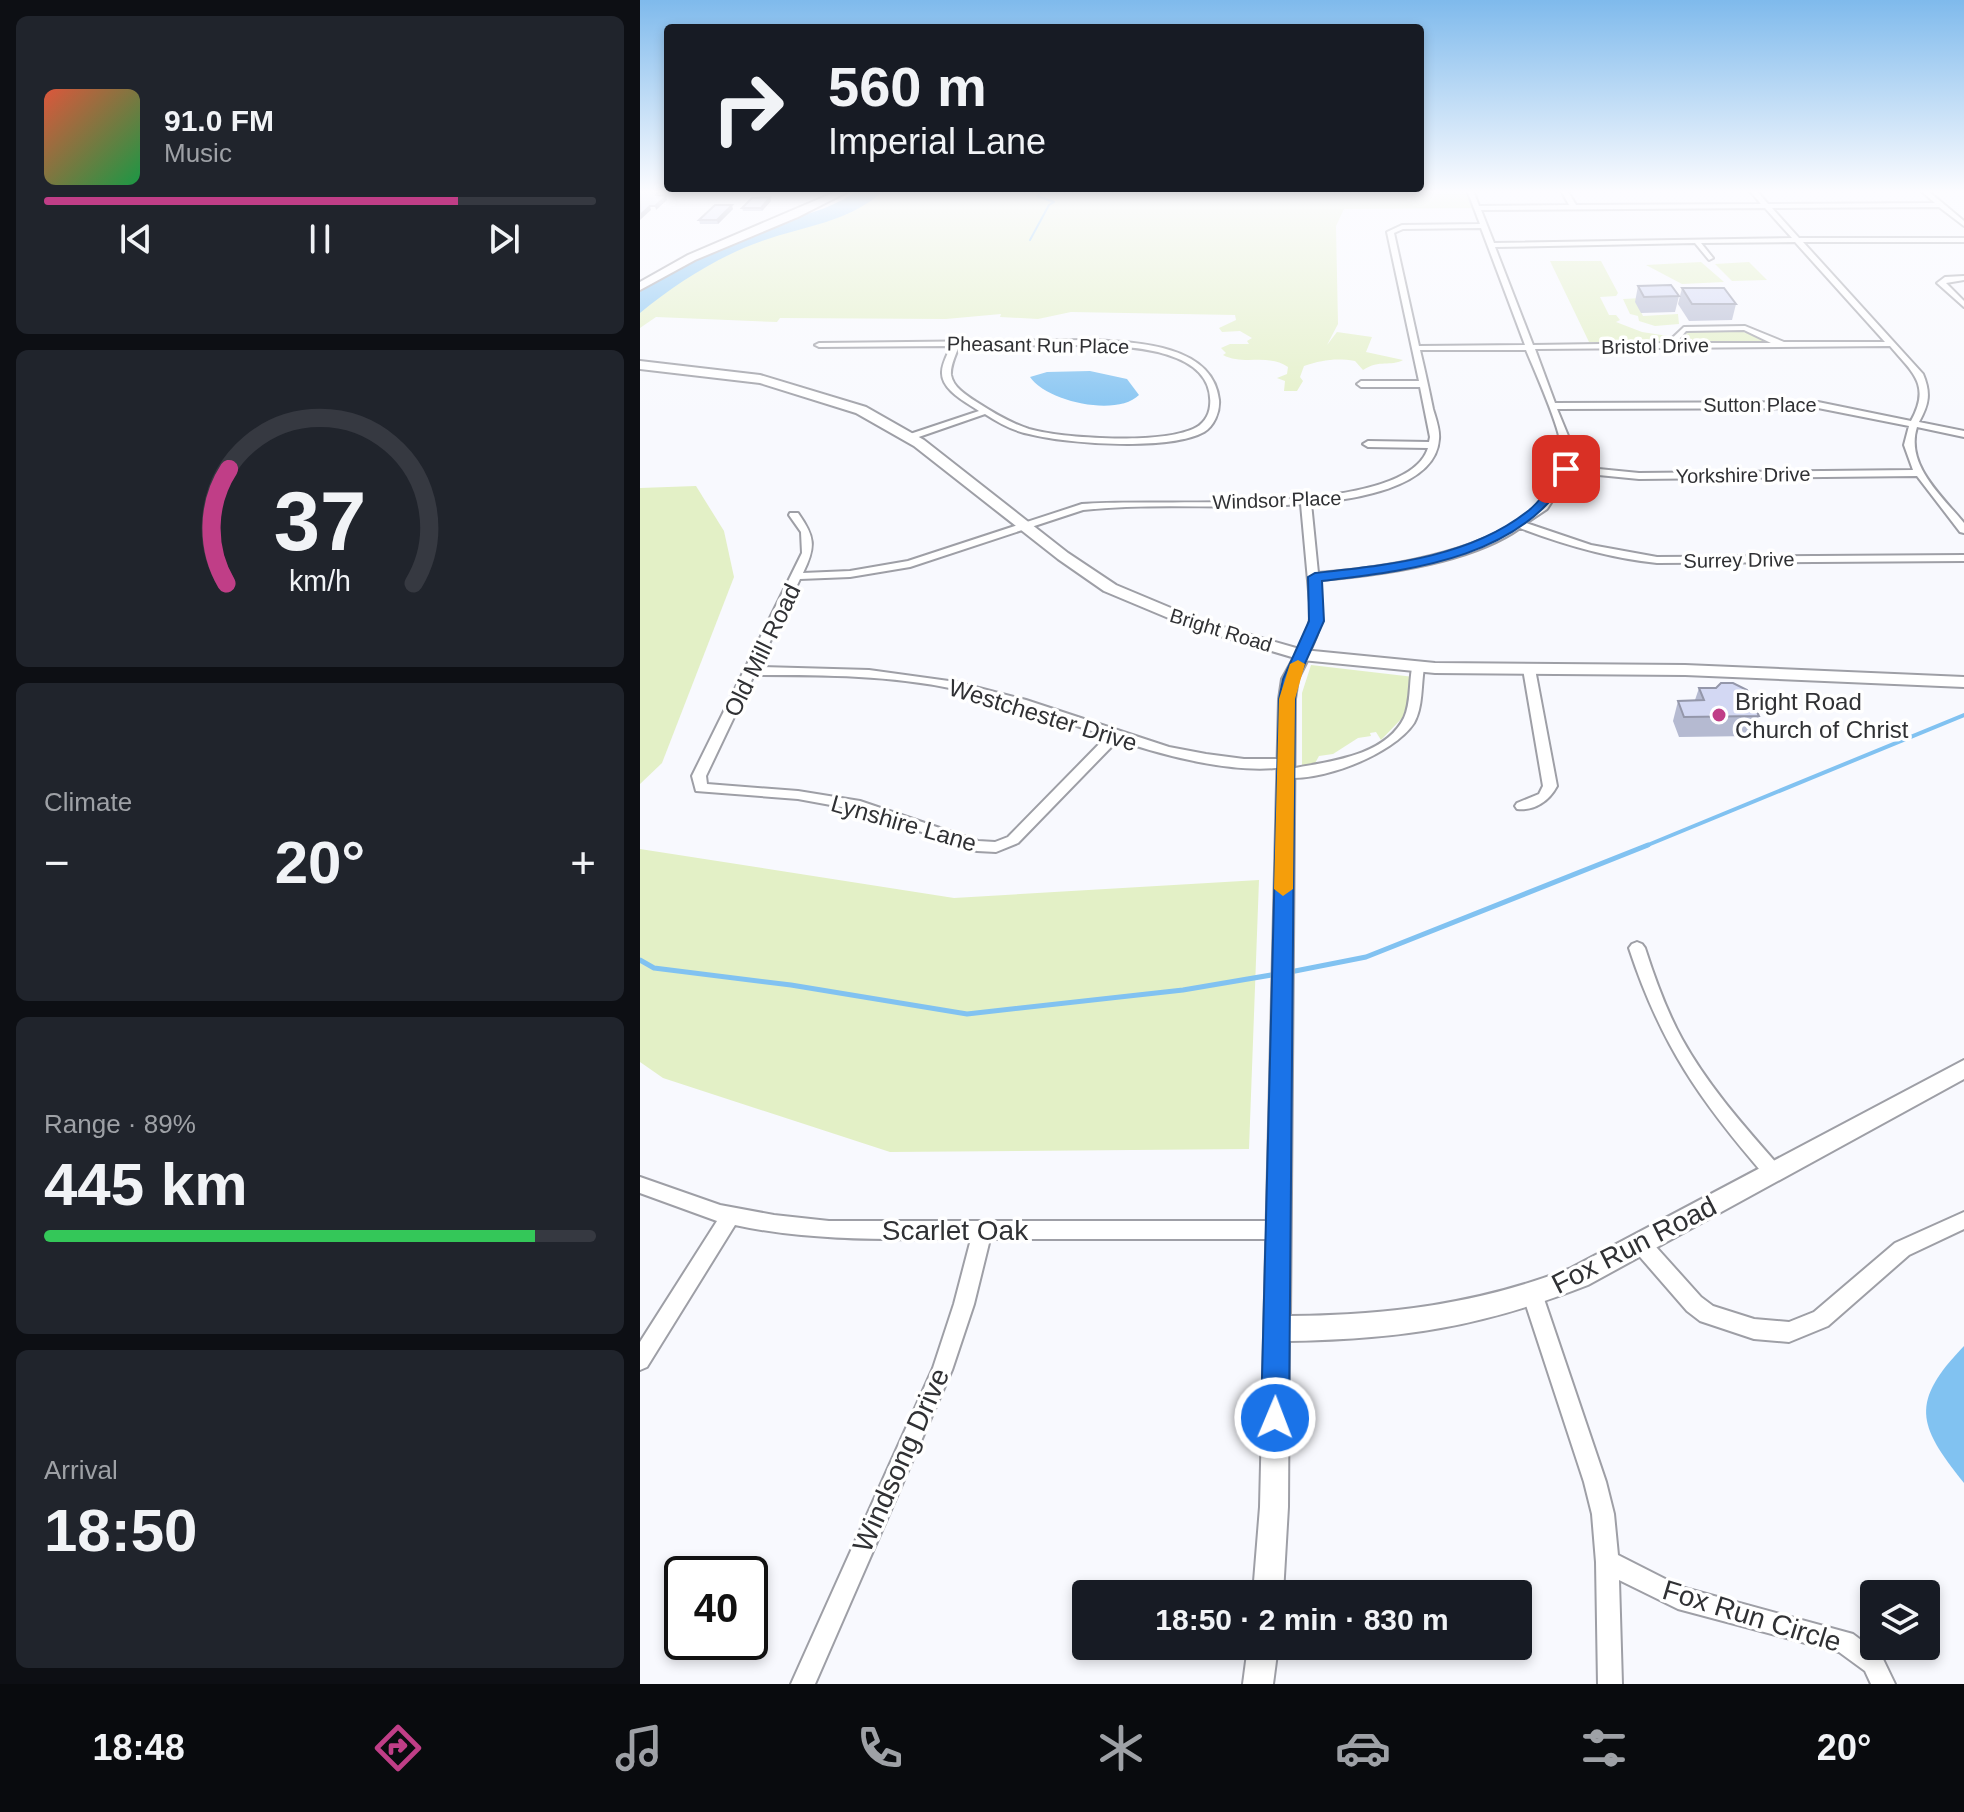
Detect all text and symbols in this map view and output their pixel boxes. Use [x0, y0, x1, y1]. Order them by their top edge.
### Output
text: 560 m [828, 55, 987, 118]
icon: right [696, 56, 800, 160]
text: 91.0 FM [164, 104, 274, 137]
text: Imperial Lane [828, 121, 1046, 162]
text: Music [164, 138, 232, 168]
icon: previous [114, 217, 158, 261]
icon: pause [298, 217, 342, 261]
icon: next [482, 217, 526, 261]
street label: Pheasant Run Place [947, 332, 1129, 358]
street label: Bristol Drive [1601, 334, 1709, 358]
street label: Sutton Place [1703, 394, 1817, 416]
pin [1532, 435, 1600, 503]
icon: arrive [1544, 447, 1588, 491]
street label: Yorkshire Drive [1675, 463, 1811, 487]
text: 37 [274, 475, 366, 568]
street label: Windsor Place [1212, 487, 1342, 513]
street label: Surrey Drive [1683, 548, 1795, 572]
text: km/h [289, 566, 351, 598]
street label: Old Mill Road [718, 579, 806, 721]
street label: Bright Road [1167, 604, 1275, 656]
street label: Westchester Drive [946, 673, 1140, 757]
place label: Bright Road Church of Christ [1735, 688, 1909, 743]
marker: Bright Road Church of Christ [1710, 706, 1728, 724]
text: Climate [44, 787, 132, 817]
street label: Lynshire Lane [828, 789, 980, 857]
text: 20° [275, 829, 365, 896]
text: − [44, 838, 70, 887]
text: + [570, 838, 596, 887]
text: Range · 89% [44, 1109, 196, 1139]
text: 445 km [44, 1151, 248, 1218]
street label: Fox Run Road [1547, 1190, 1721, 1300]
street label: Scarlet Oak [882, 1215, 1029, 1246]
street label: Windsong Drive [847, 1363, 955, 1557]
position arrow [1233, 1376, 1317, 1460]
text: Arrival [44, 1455, 118, 1485]
text: 18:50 [44, 1497, 197, 1564]
speed limit sign: 40 [664, 1556, 768, 1660]
street label: Fox Run Circle [1659, 1574, 1845, 1658]
map controls [1860, 1580, 1940, 1660]
button: layers [1860, 1580, 1940, 1660]
text: 18:50 · 2 min · 830 m [1155, 1603, 1449, 1636]
icon: directions [370, 1720, 426, 1776]
icon: music [611, 1720, 667, 1776]
icon: phone [852, 1720, 908, 1776]
icon: climate [1093, 1720, 1149, 1776]
icon: car [1335, 1720, 1391, 1776]
icon: filters [1576, 1720, 1632, 1776]
text: 18:48 [93, 1727, 185, 1768]
text: 20° [1817, 1727, 1871, 1768]

